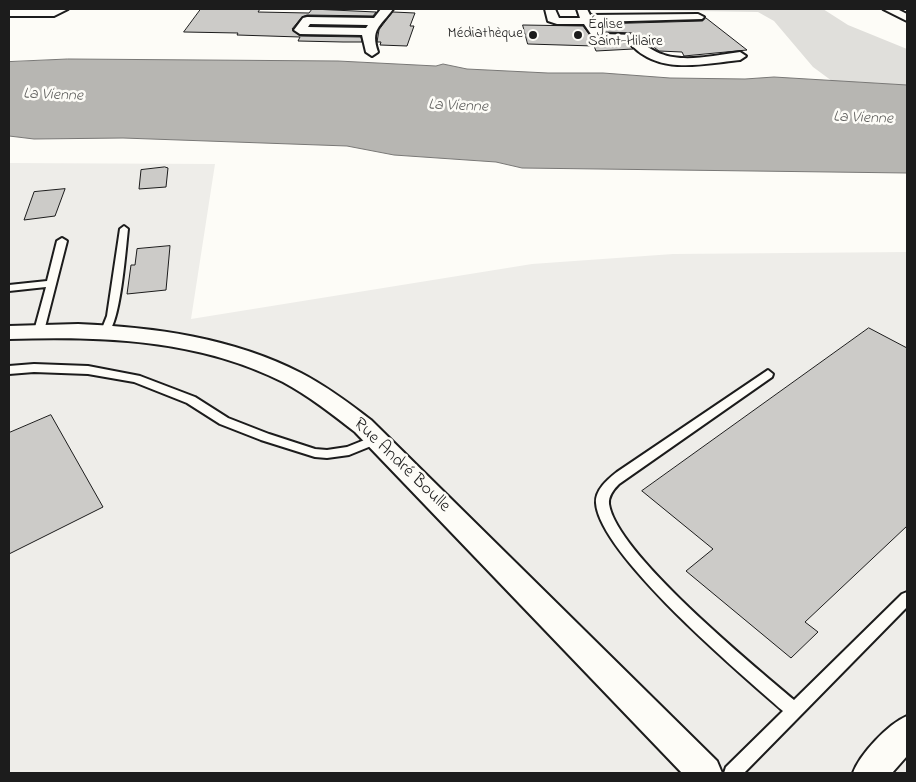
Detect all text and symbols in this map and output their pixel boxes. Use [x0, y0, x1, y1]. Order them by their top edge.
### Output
place label: Église Saint-Hilaire [588, 17, 663, 52]
place label: Médiathèque [448, 26, 523, 44]
marker: Médiathèque [527, 29, 539, 41]
marker: Église Saint-Hilaire [572, 29, 584, 41]
water label: La Vienne [23, 85, 83, 107]
water label: La Vienne [428, 96, 488, 118]
water label: La Vienne [833, 108, 893, 130]
street label: Rue André Boulle [348, 414, 454, 518]

